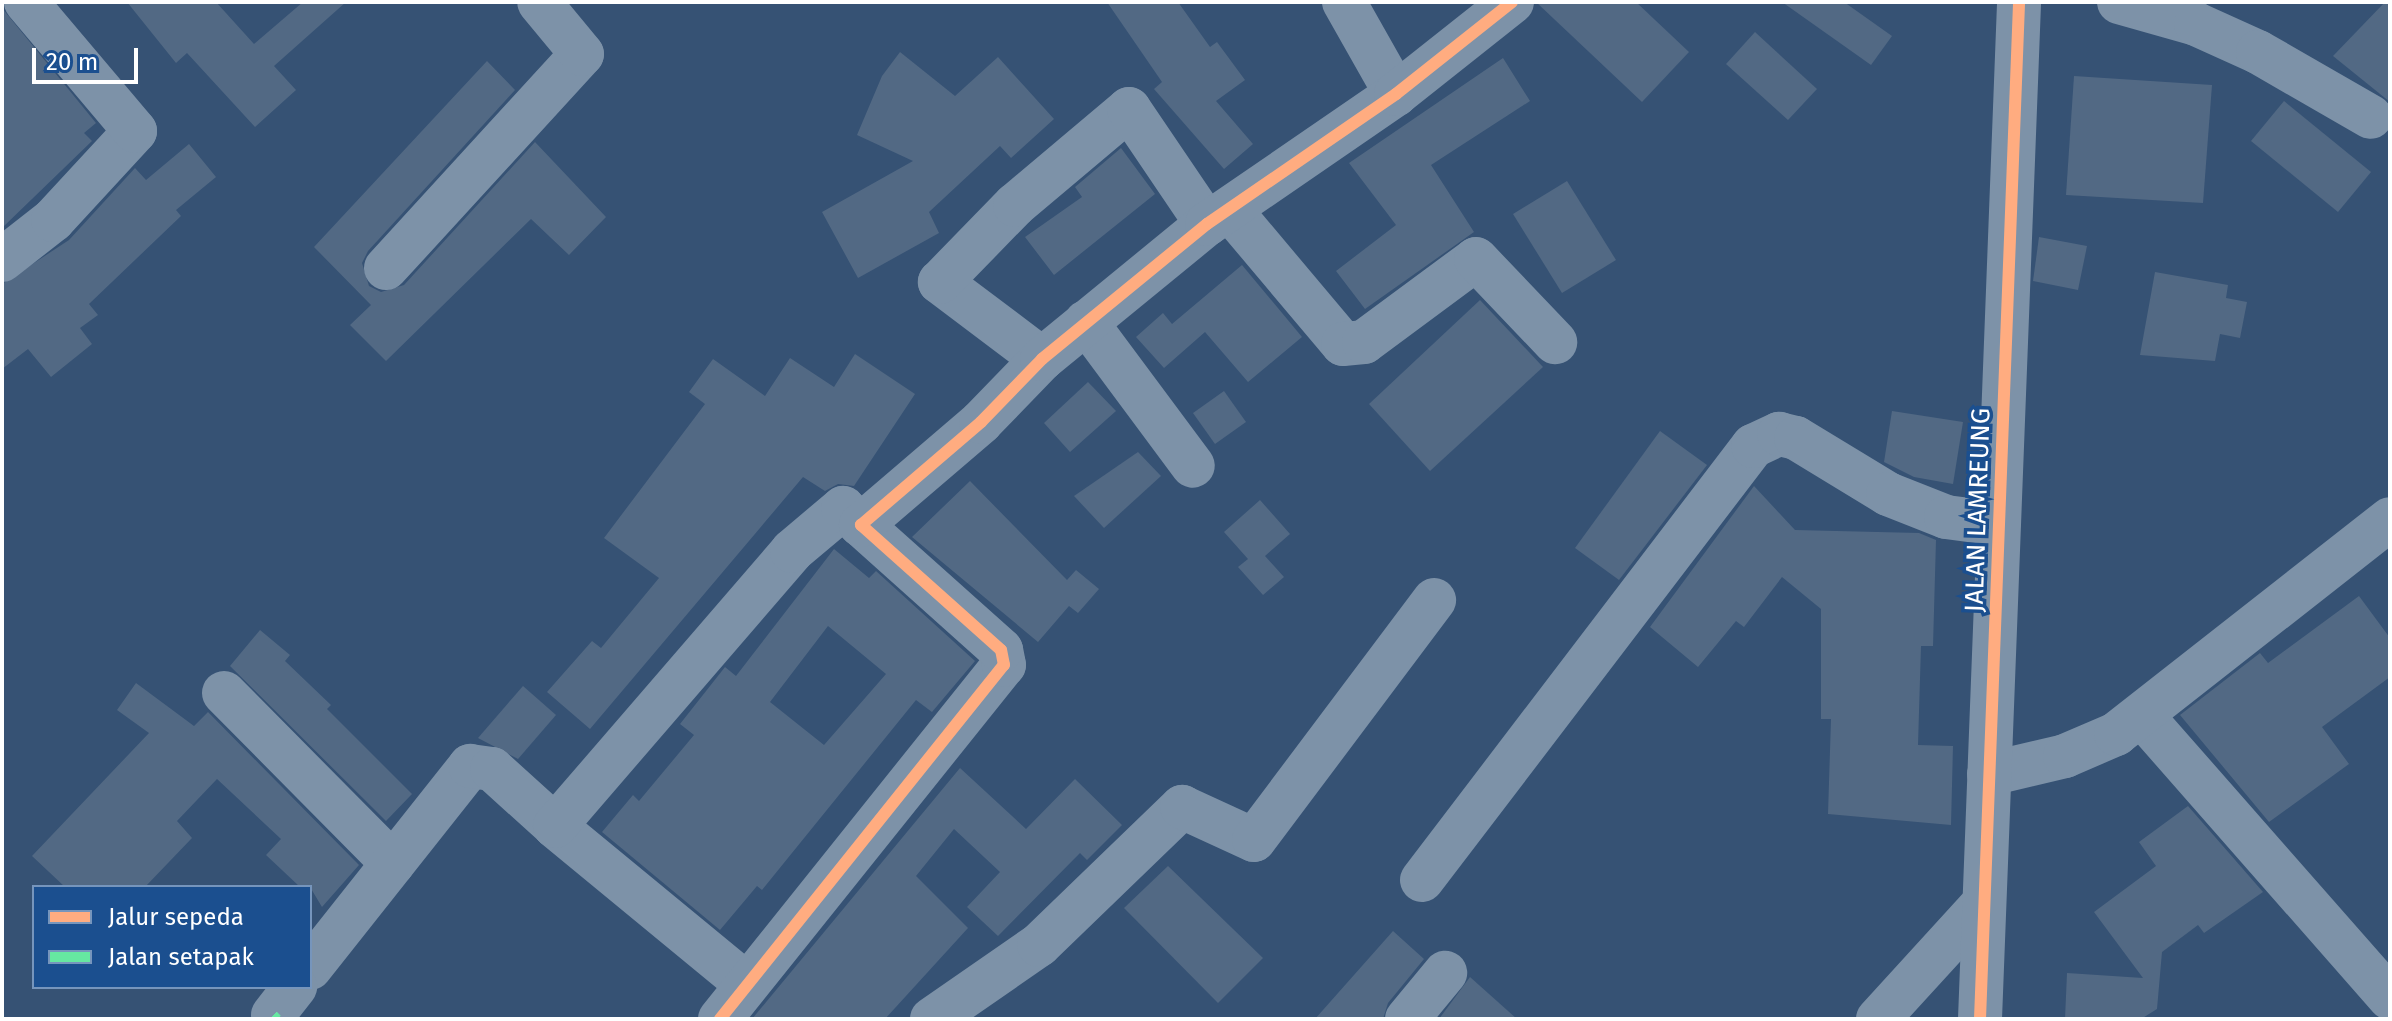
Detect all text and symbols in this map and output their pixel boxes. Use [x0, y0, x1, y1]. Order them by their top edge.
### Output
scale bar [36, 32, 142, 82]
text: 20 m [46, 48, 98, 76]
street label: JALAN LAMREUNG [1959, 407, 1997, 613]
legend [32, 885, 312, 989]
text: Jalur sepeda [108, 903, 244, 931]
text: Jalan setapak [108, 943, 254, 971]

